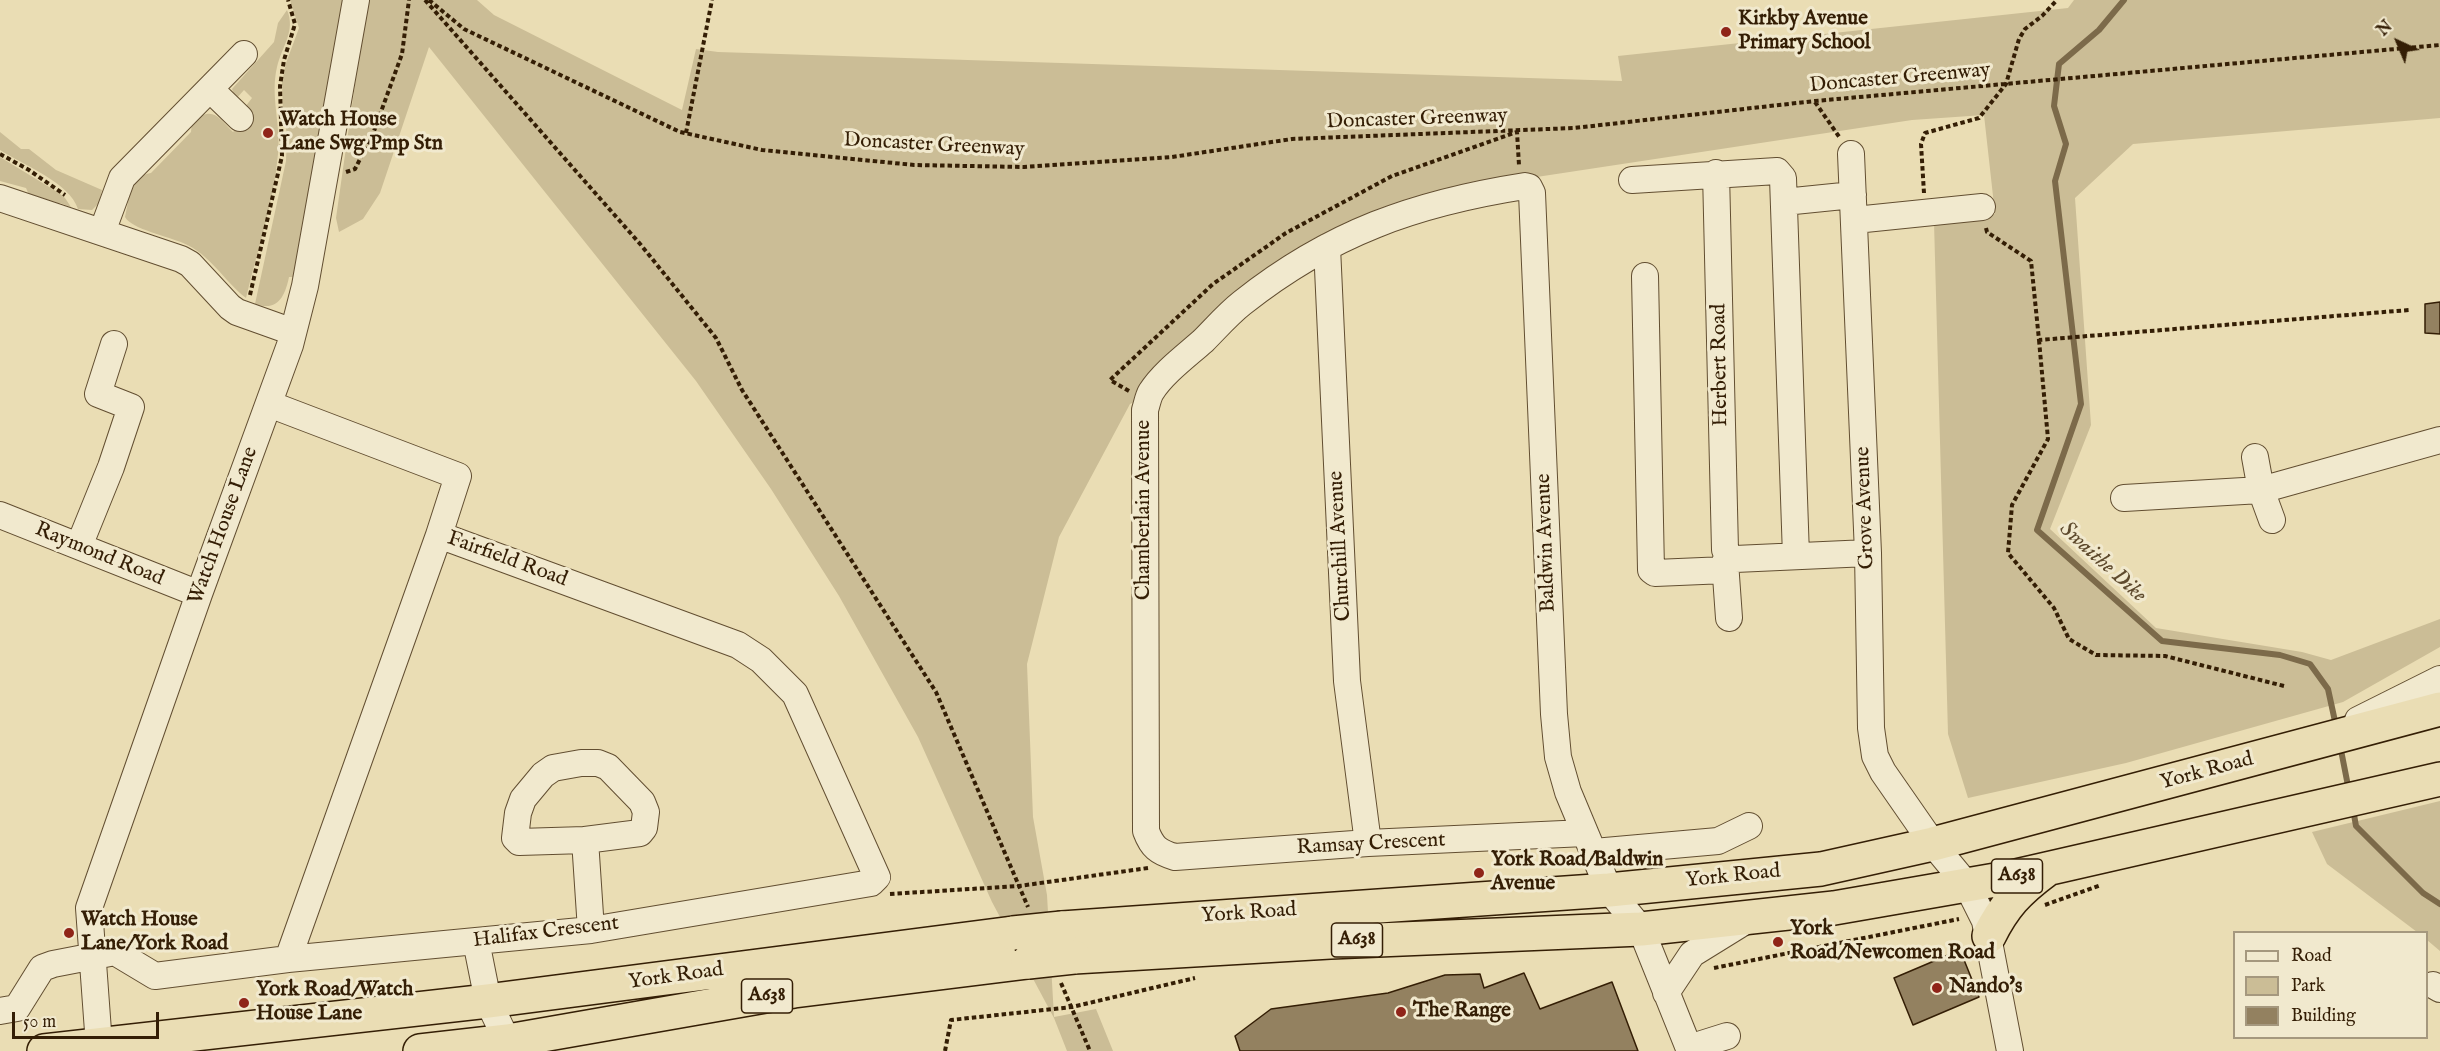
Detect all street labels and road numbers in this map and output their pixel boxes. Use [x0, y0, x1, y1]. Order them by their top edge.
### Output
street label: Doncaster Greenway [1808, 59, 1992, 99]
street label: Doncaster Greenway [1326, 104, 1508, 136]
street label: Doncaster Greenway [843, 129, 1025, 163]
street label: Herbert Road [1707, 303, 1735, 427]
street label: Chamberlain Avenue [1132, 420, 1158, 600]
street label: Watch House Lane [184, 444, 264, 608]
street label: Grove Avenue [1851, 446, 1881, 570]
street label: Churchill Avenue [1324, 470, 1358, 622]
street label: Baldwin Avenue [1532, 473, 1562, 613]
street label: Raymond Road [31, 518, 167, 592]
street label: Fairfield Road [443, 527, 571, 593]
street label: York Road [2158, 748, 2256, 796]
street label: Ramsay Crescent [1296, 829, 1446, 861]
street label: York Road [1684, 859, 1782, 895]
road number: A638 [1992, 859, 2042, 893]
street label: York Road [1201, 898, 1297, 930]
street label: Halifax Crescent [472, 912, 620, 954]
road number: A638 [1332, 923, 1382, 957]
street label: York Road [627, 958, 725, 996]
road number: A638 [742, 979, 792, 1013]

